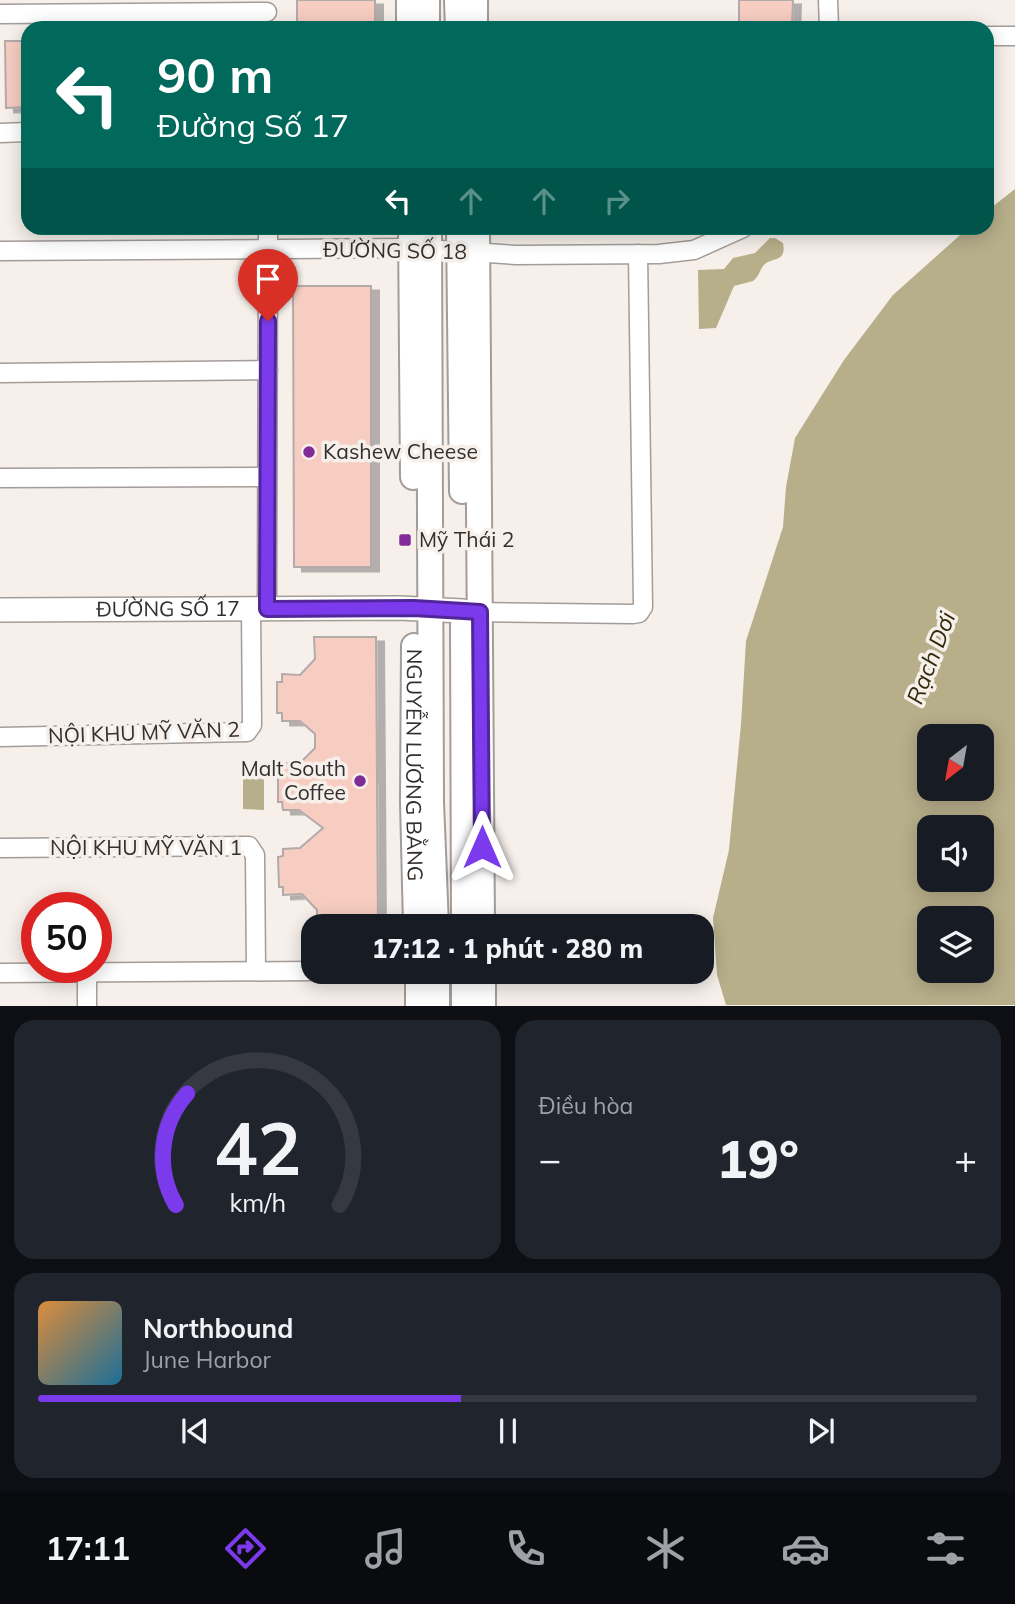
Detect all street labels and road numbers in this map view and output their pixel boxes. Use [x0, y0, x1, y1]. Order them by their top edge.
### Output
street label: ĐƯỜNG SỐ 18 [323, 235, 467, 264]
street label: ĐƯỜNG SỐ 17 [96, 594, 240, 622]
street label: NGUYỄN LƯƠNG BẰNG [401, 649, 429, 882]
street label: NỘI KHU MỸ VĂN 2 [48, 716, 240, 748]
street label: NỘI KHU MỸ VĂN 1 [50, 834, 242, 860]

